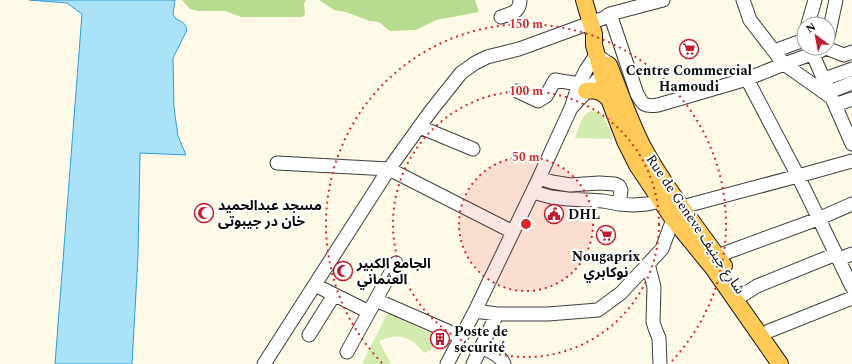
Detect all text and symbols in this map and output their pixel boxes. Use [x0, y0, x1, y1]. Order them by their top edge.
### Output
text: 150 m [509, 15, 543, 34]
north arrow [796, 16, 836, 56]
text: N [803, 18, 819, 38]
supermarket icon: Centre Commercial Hamoudi [678, 38, 700, 60]
place label: Centre Commercial Hamoudi [626, 60, 753, 97]
text: 100 m [509, 82, 543, 101]
text: 50 m [512, 148, 540, 167]
street label: Rue de Genève شارع جينيف [641, 150, 750, 298]
place label: مسجد عبدالحمید خان در جیبوتی [218, 195, 322, 232]
mosque icon: مسجد عبدالحمید خان در جیبوتی [193, 202, 215, 224]
public building icon: DHL [543, 203, 565, 225]
place label: DHL [568, 204, 600, 225]
centre of rings [519, 217, 533, 231]
supermarket icon: Nougaprix نوكابري [595, 224, 617, 246]
place label: Nougaprix نوكابري [572, 246, 641, 283]
place label: الجامع الكبير العثماني [356, 253, 431, 290]
mosque icon: الجامع الكبير العثماني [332, 260, 354, 282]
place label: Poste de sécurité [454, 321, 508, 358]
building icon: Poste de sécurité [429, 328, 451, 350]

